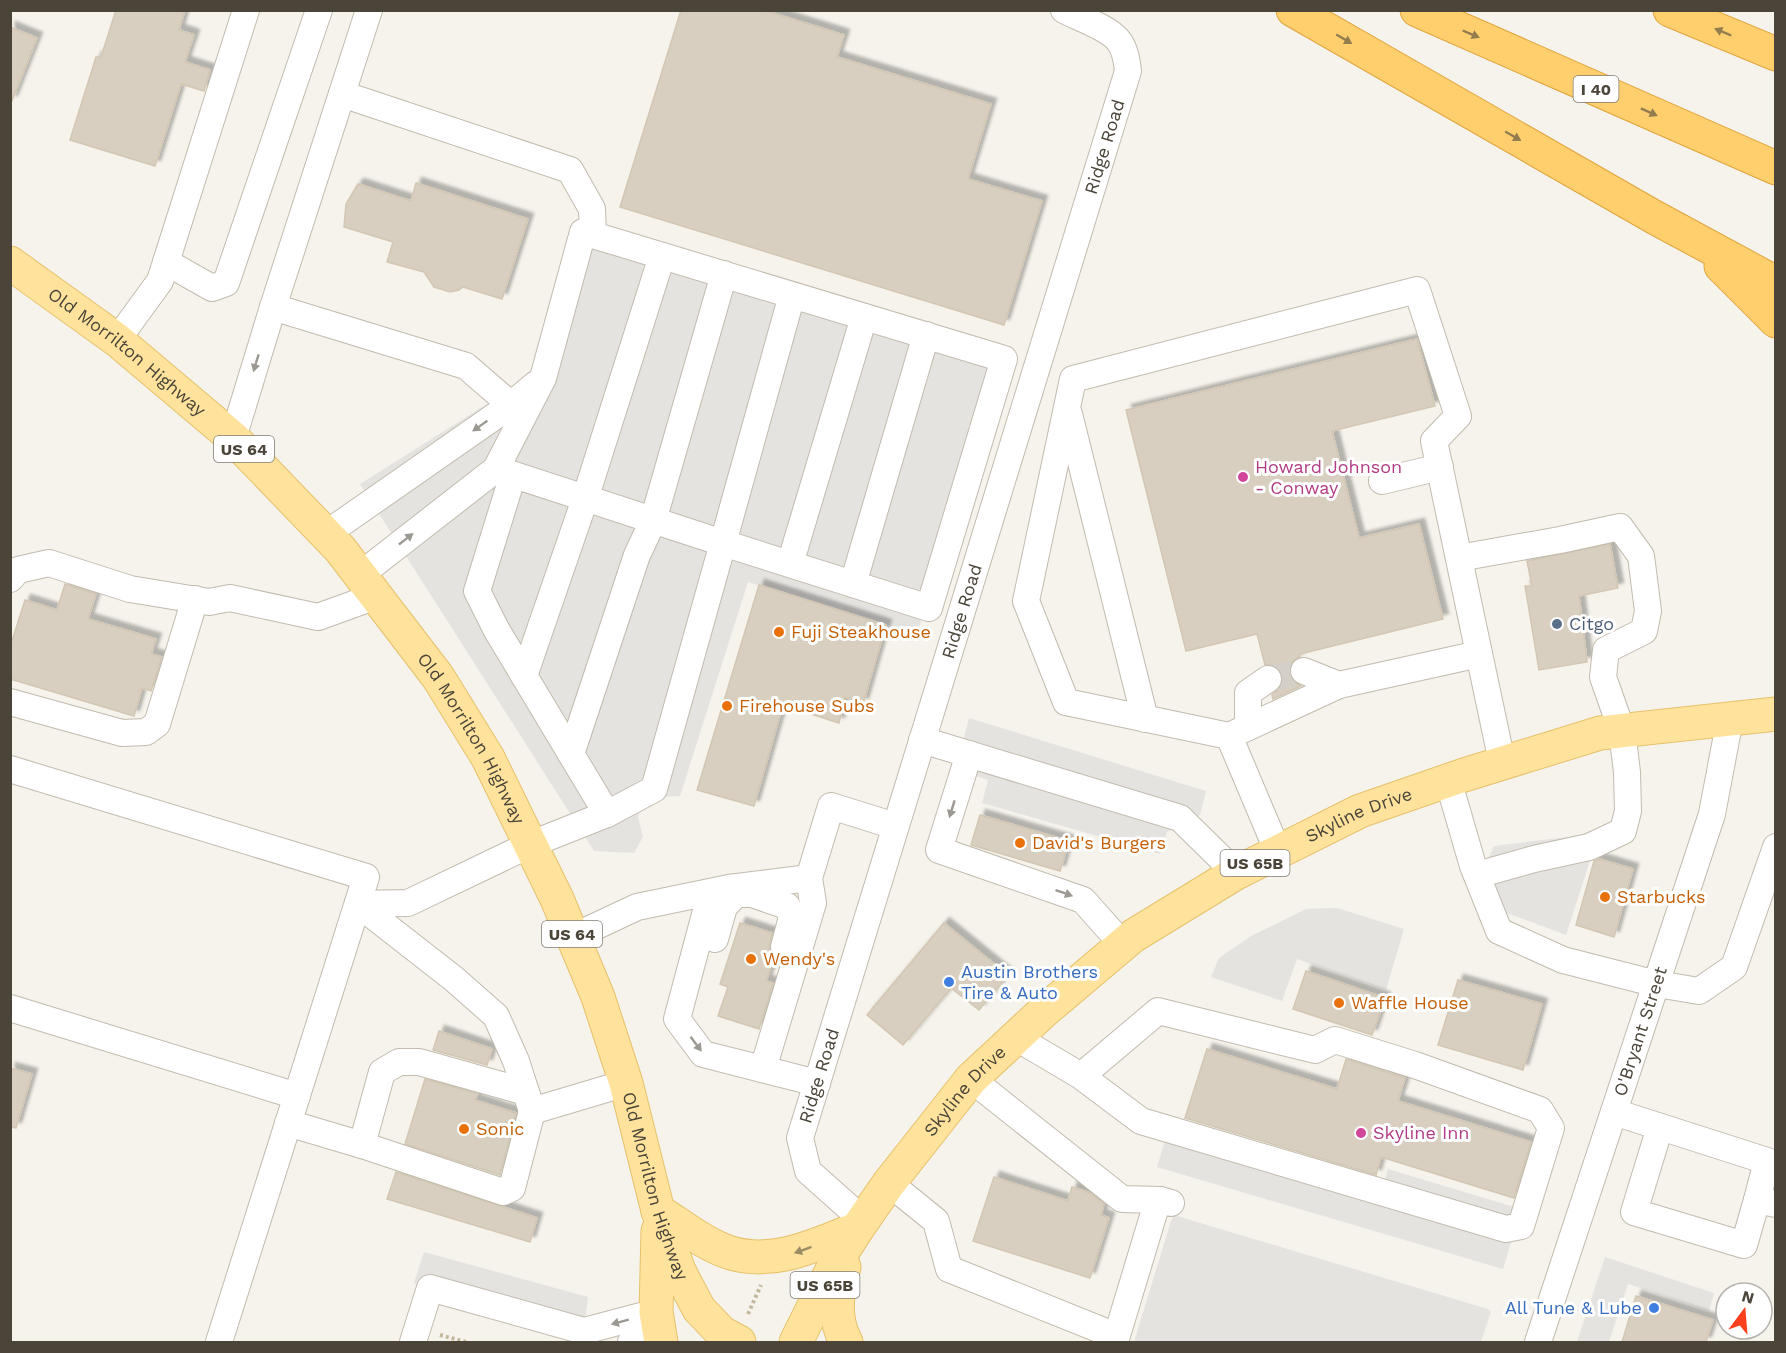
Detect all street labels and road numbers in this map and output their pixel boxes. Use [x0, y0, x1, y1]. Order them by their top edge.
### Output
road number: I 40 [1574, 76, 1618, 102]
street label: Ridge Road [1080, 97, 1129, 197]
street label: Old Morrilton Highway [44, 283, 211, 421]
road number: US 64 [214, 436, 274, 462]
street label: Ridge Road [937, 561, 986, 661]
street label: Old Morrilton Highway [413, 648, 530, 828]
street label: Skyline Drive [1302, 783, 1415, 847]
road number: US 65B [1220, 850, 1290, 876]
road number: US 64 [542, 921, 602, 947]
street label: O'Bryant Street [1609, 963, 1671, 1099]
street label: Ridge Road [794, 1026, 843, 1126]
street label: Skyline Drive [919, 1041, 1010, 1140]
street label: Old Morrilton Highway [619, 1090, 693, 1284]
road number: US 65B [790, 1272, 860, 1298]

